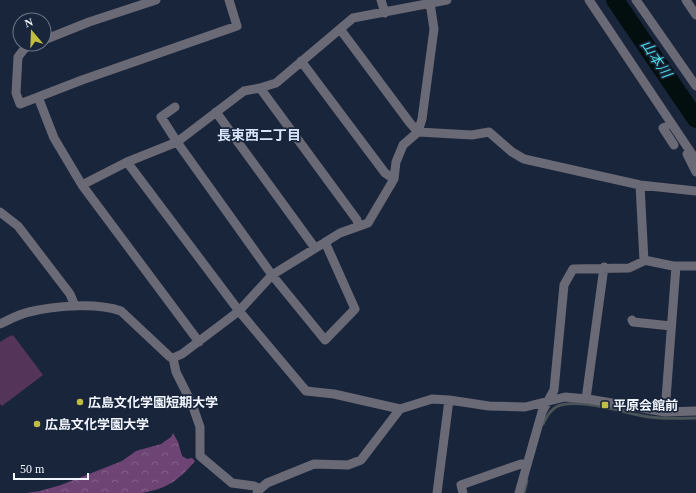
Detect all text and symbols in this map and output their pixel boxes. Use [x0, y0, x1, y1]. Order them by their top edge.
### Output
north arrow [12, 12, 52, 52]
text: N [23, 16, 35, 30]
water label: 山本川 [638, 37, 675, 82]
district label: 長束西二丁目 [217, 128, 301, 143]
place label: 広島文化学園短期大学 [88, 395, 218, 410]
marker: 広島文化学園短期大学 [75, 397, 85, 407]
place label: 平原会館前 [613, 398, 678, 413]
marker: 平原会館前 [600, 400, 610, 410]
place label: 広島文化学園大学 [45, 417, 149, 432]
marker: 広島文化学園大学 [32, 419, 42, 429]
scale bar [14, 455, 88, 481]
text: 50 m [20, 462, 45, 476]

